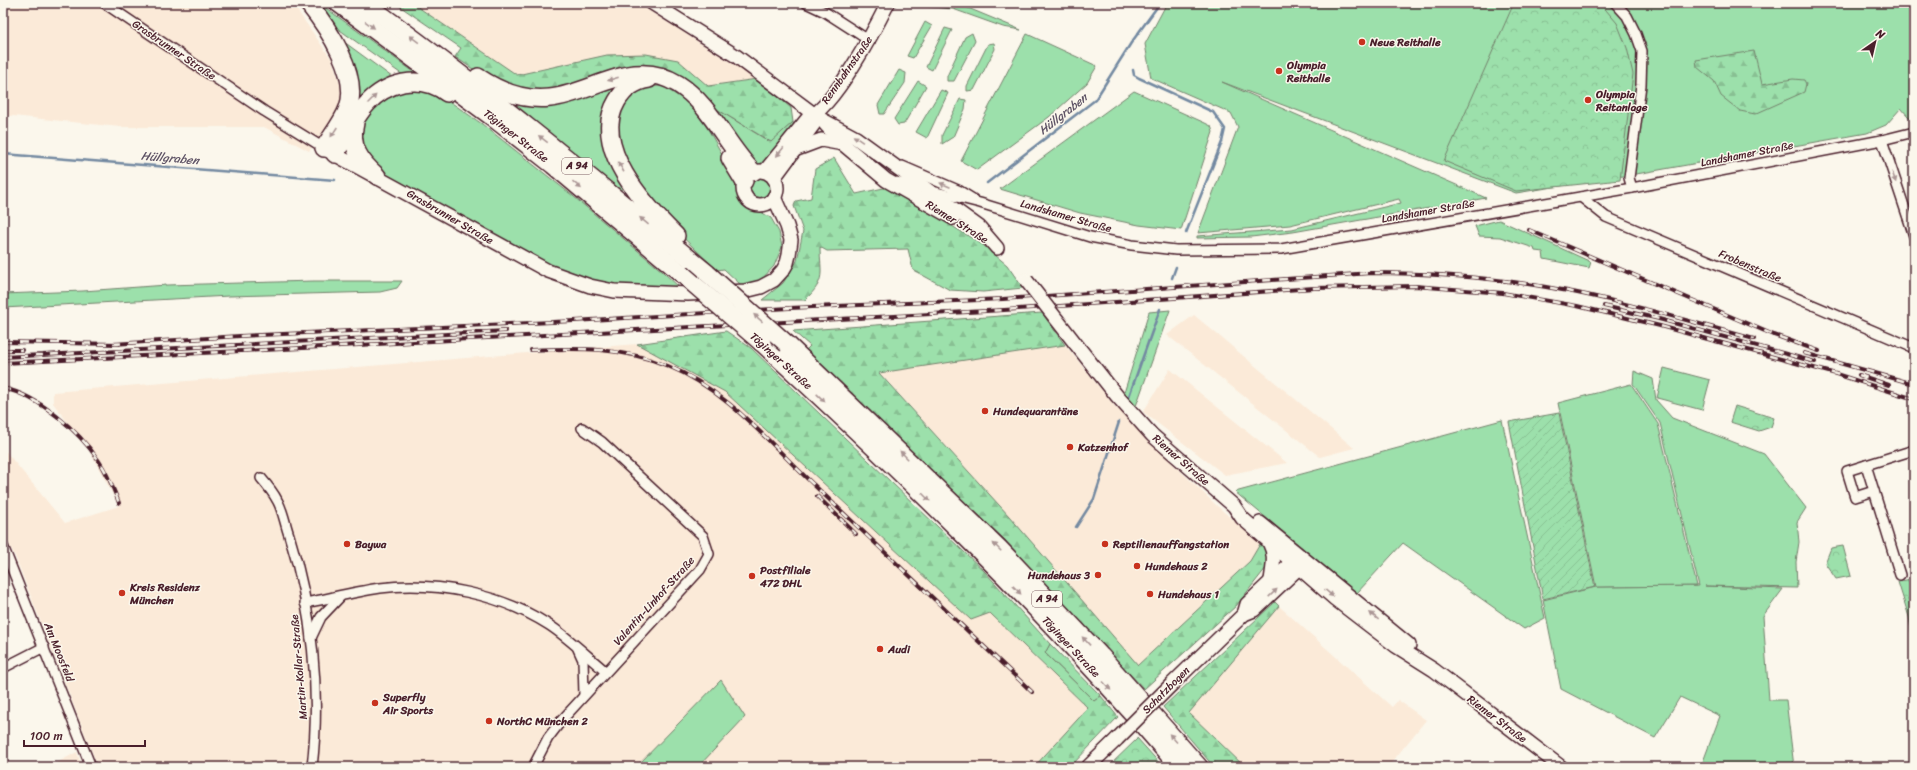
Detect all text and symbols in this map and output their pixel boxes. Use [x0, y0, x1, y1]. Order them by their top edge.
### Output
street label: Grasbrunner Straße [128, 15, 220, 85]
one-way arrow [365, 21, 375, 29]
north arrow [1855, 22, 1895, 62]
text: N [1871, 24, 1889, 44]
street label: Rennbahnstraße [816, 32, 878, 108]
place label: Neue Reithalle [1369, 33, 1441, 52]
one-way arrow [408, 35, 419, 43]
marker: Neue Reithalle [1357, 37, 1367, 47]
place label: Olympia Reithalle [1286, 56, 1331, 88]
marker: Olympia Reithalle [1274, 66, 1284, 76]
one-way arrow [607, 76, 619, 82]
place label: Olympia Reitanlage [1595, 85, 1648, 117]
water label: Hüllgraben [1033, 87, 1094, 140]
one-way arrow [367, 94, 377, 104]
marker: Olympia Reitanlage [1583, 95, 1593, 105]
street label: Töginger Straße [479, 104, 553, 168]
one-way arrow [330, 126, 337, 138]
one-way arrow [538, 134, 549, 143]
one-way arrow [852, 135, 863, 143]
street label: Landshamer Straße [1699, 136, 1795, 172]
water label: Hüllgraben [140, 145, 201, 172]
one-way arrow [775, 147, 784, 158]
road number: A 94 [562, 158, 592, 174]
one-way arrow [618, 161, 625, 173]
one-way arrow [1891, 172, 1897, 184]
one-way arrow [571, 180, 582, 189]
one-way arrow [939, 181, 951, 187]
street label: Grasbrunner Straße [403, 184, 497, 250]
street label: Landshamer Straße [1380, 193, 1476, 229]
street label: Landshamer Straße [1018, 194, 1114, 238]
street label: Riemer Straße [922, 195, 992, 249]
one-way arrow [639, 217, 649, 226]
street label: Frobenstraße [1716, 244, 1785, 288]
one-way arrow [753, 313, 763, 323]
street label: Töginger Straße [745, 328, 817, 395]
one-way arrow [816, 393, 826, 403]
place label: Hundequarantäne [992, 402, 1079, 421]
marker: Hundequarantäne [980, 406, 990, 416]
street label: Riemer Straße [1148, 430, 1214, 491]
place label: Katzenhof [1077, 438, 1130, 457]
marker: Katzenhof [1065, 442, 1075, 452]
one-way arrow [899, 450, 909, 460]
one-way arrow [921, 492, 931, 502]
place label: Baywa [355, 535, 387, 554]
place label: Reptilienauffangstation [1112, 535, 1229, 554]
marker: Baywa [342, 539, 352, 549]
marker: Reptilienauffangstation [1100, 539, 1110, 549]
one-way arrow [992, 542, 1002, 551]
street label: Valentin-Linhof-Straße [609, 552, 700, 650]
place label: Hundehaus 2 [1144, 557, 1208, 576]
place label: Postfiliale 472 DHL [759, 561, 811, 593]
marker: Hundehaus 2 [1132, 561, 1142, 571]
place label: Hundehaus 3 [1027, 566, 1091, 585]
marker: Hundehaus 3 [1093, 570, 1103, 580]
marker: Postfiliale 472 DHL [747, 571, 757, 581]
place label: Kreis Residenz München [129, 578, 201, 610]
one-way arrow [1012, 585, 1022, 595]
place label: Hundehaus 1 [1157, 585, 1219, 604]
marker: Kreis Residenz München [117, 588, 127, 598]
one-way arrow [1268, 588, 1278, 598]
marker: Hundehaus 1 [1145, 589, 1155, 599]
one-way arrow [1323, 589, 1334, 598]
road number: A 94 [1032, 591, 1062, 607]
street label: Töginger Straße [1037, 612, 1105, 683]
one-way arrow [1368, 612, 1379, 621]
street label: Martin-Kollar-Straße [285, 613, 313, 720]
street label: Am Moosfeld [38, 618, 80, 686]
one-way arrow [1081, 636, 1091, 646]
place label: Audi [887, 640, 911, 659]
marker: Audi [875, 644, 885, 654]
street label: Schatzbogen [1138, 661, 1195, 718]
one-way arrow [1102, 681, 1112, 691]
place label: Superfly Air Sports [382, 688, 434, 720]
street label: Riemer Straße [1463, 690, 1531, 748]
marker: Superfly Air Sports [370, 698, 380, 708]
place label: NorthC München 2 [496, 712, 588, 731]
marker: NorthC München 2 [484, 716, 494, 726]
scale bar [24, 722, 145, 748]
text: 100 m [30, 725, 63, 747]
one-way arrow [1169, 733, 1178, 742]

